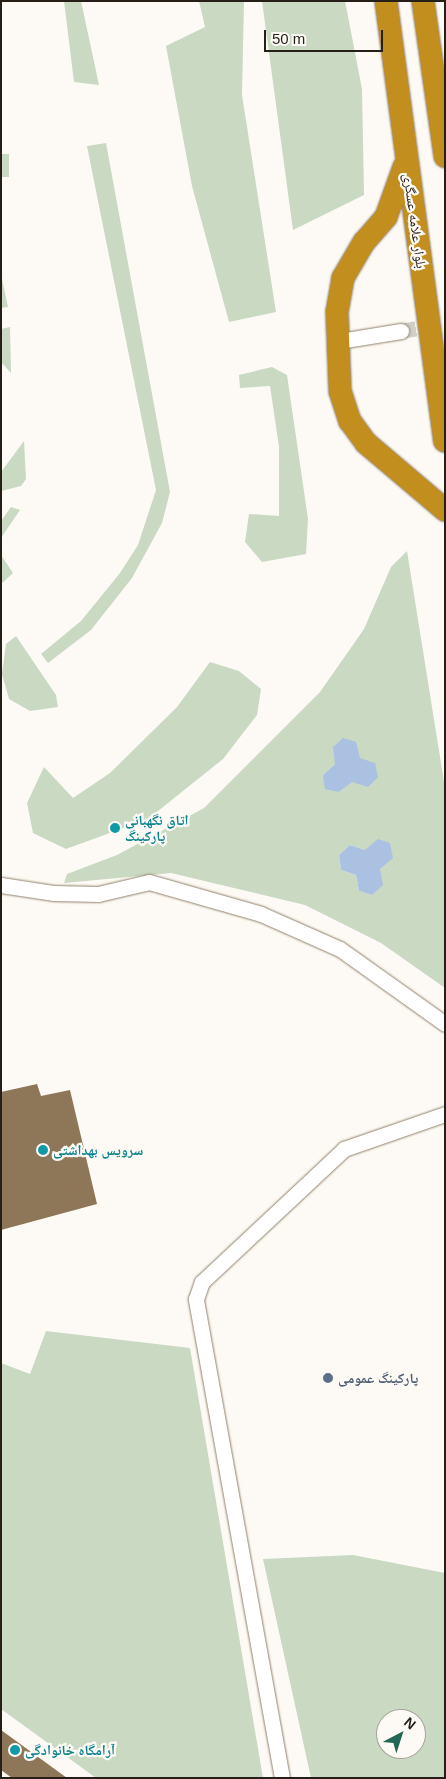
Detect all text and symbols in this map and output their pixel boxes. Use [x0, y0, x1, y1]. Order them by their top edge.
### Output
scale bar [266, 20, 385, 52]
text: 50 m [272, 30, 305, 47]
street label: بلوار علامه عسگری [400, 172, 430, 270]
place label: اتاق نگهبانی پارکینگ [125, 812, 188, 844]
marker: اتاق نگهبانی پارکینگ [109, 822, 121, 834]
place label: سرویس بهداشتی [53, 1142, 143, 1158]
marker: سرویس بهداشتی [37, 1144, 49, 1156]
place label: پارکینگ عمومی [338, 1370, 418, 1386]
marker: پارکینگ عمومی [322, 1372, 334, 1384]
north arrow [376, 1709, 426, 1759]
text: N [401, 1714, 419, 1733]
place label: آرامگاه خانوادگی [25, 1742, 115, 1758]
marker: آرامگاه خانوادگی [9, 1744, 21, 1756]

